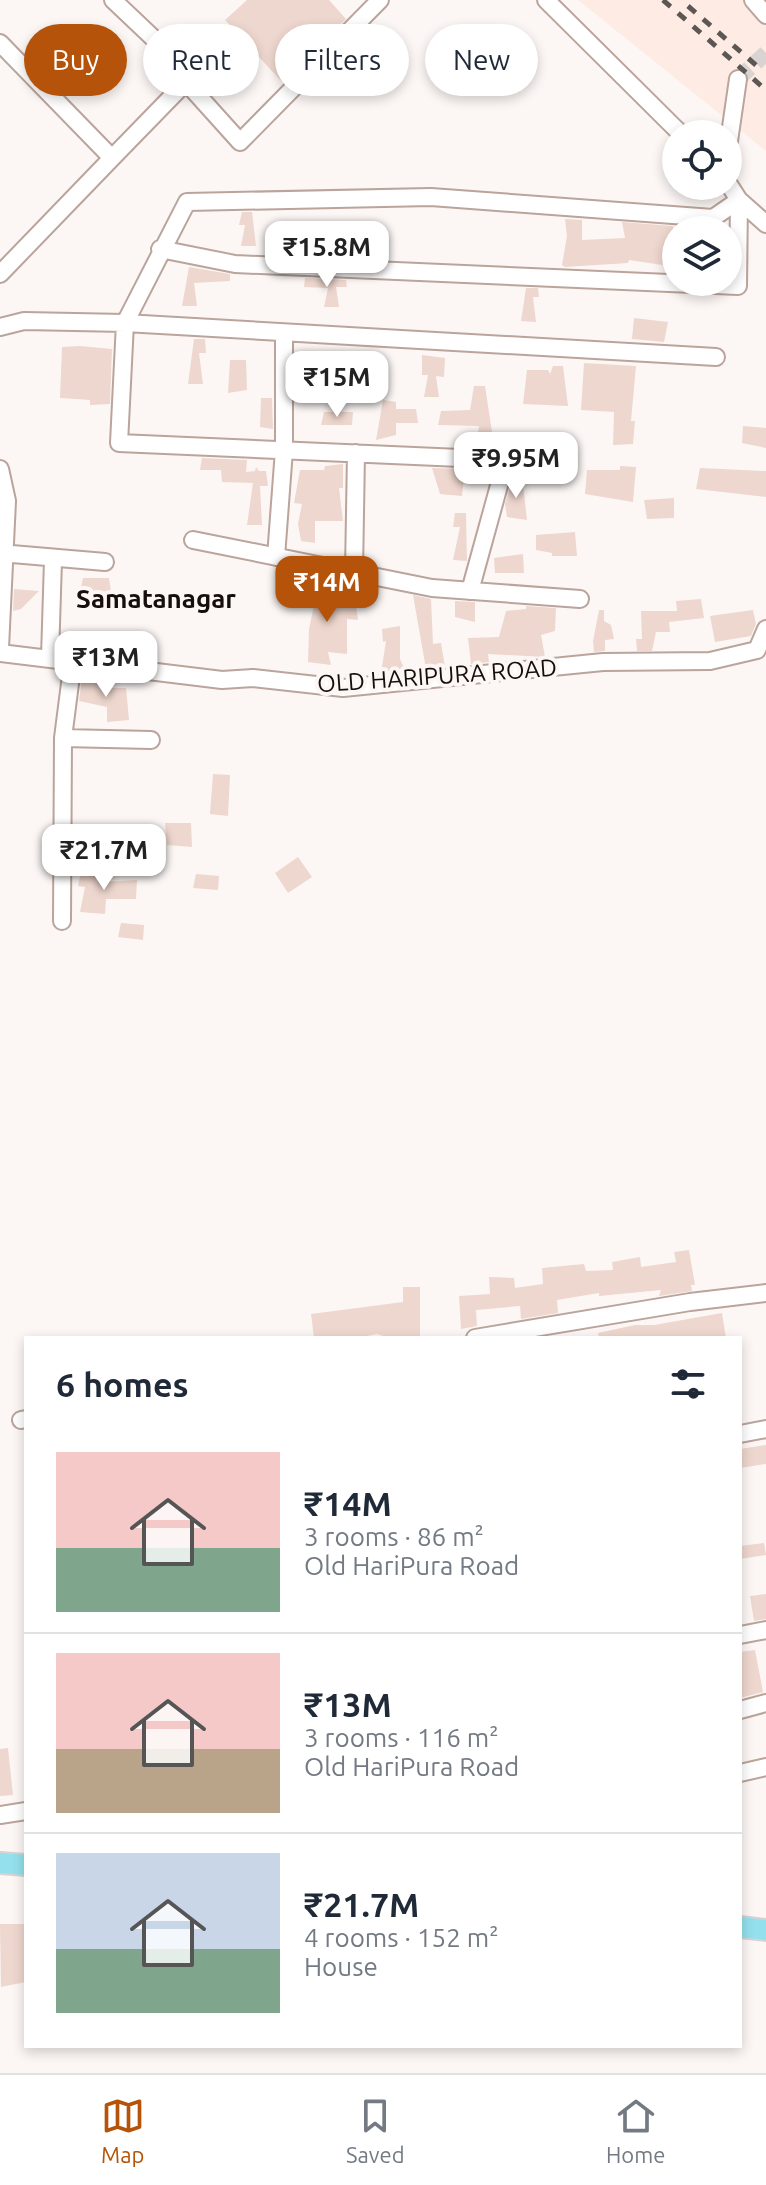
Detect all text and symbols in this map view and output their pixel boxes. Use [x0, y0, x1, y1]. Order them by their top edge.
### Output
chip: Buy [24, 24, 127, 96]
chip: Rent [143, 24, 259, 96]
chip: Filters [275, 24, 409, 96]
chip: New [425, 24, 538, 96]
map controls [662, 120, 742, 296]
button: locate [662, 120, 742, 200]
button: layers [662, 216, 742, 296]
pin: ₹15.8M [262, 221, 392, 289]
text: ₹15.8M [283, 232, 371, 261]
pin: ₹15M [290, 351, 384, 419]
text: ₹15M [303, 362, 371, 391]
pin: ₹9.95M [451, 432, 581, 500]
text: ₹9.95M [472, 443, 560, 472]
pin: ₹14M [280, 556, 374, 624]
text: ₹14M [293, 567, 361, 596]
district label: Samatanagar [76, 584, 236, 613]
pin: ₹13M [59, 631, 153, 699]
text: ₹13M [72, 642, 140, 671]
street label: OLD HARIPURA ROAD [316, 654, 558, 697]
pin: ₹21.7M [39, 824, 169, 892]
text: ₹21.7M [60, 835, 148, 864]
icon: filters [666, 1362, 710, 1406]
text: 6 homes [56, 1365, 189, 1403]
icon: home [120, 1484, 216, 1580]
text: ₹14M [304, 1484, 392, 1522]
text: 3 rooms · 86 m² [304, 1522, 484, 1551]
text: Old HariPura Road [304, 1551, 519, 1580]
icon: home [120, 1685, 216, 1781]
text: ₹13M [304, 1685, 392, 1723]
text: 3 rooms · 116 m² [304, 1723, 499, 1752]
text: Old HariPura Road [304, 1752, 519, 1781]
icon: home [120, 1885, 216, 1981]
text: ₹21.7M [304, 1885, 419, 1923]
text: 4 rooms · 152 m² [304, 1923, 499, 1952]
text: House [304, 1952, 378, 1981]
tab: Map [101, 2094, 145, 2167]
tab: Saved [346, 2094, 405, 2167]
tab: Home [606, 2094, 665, 2167]

